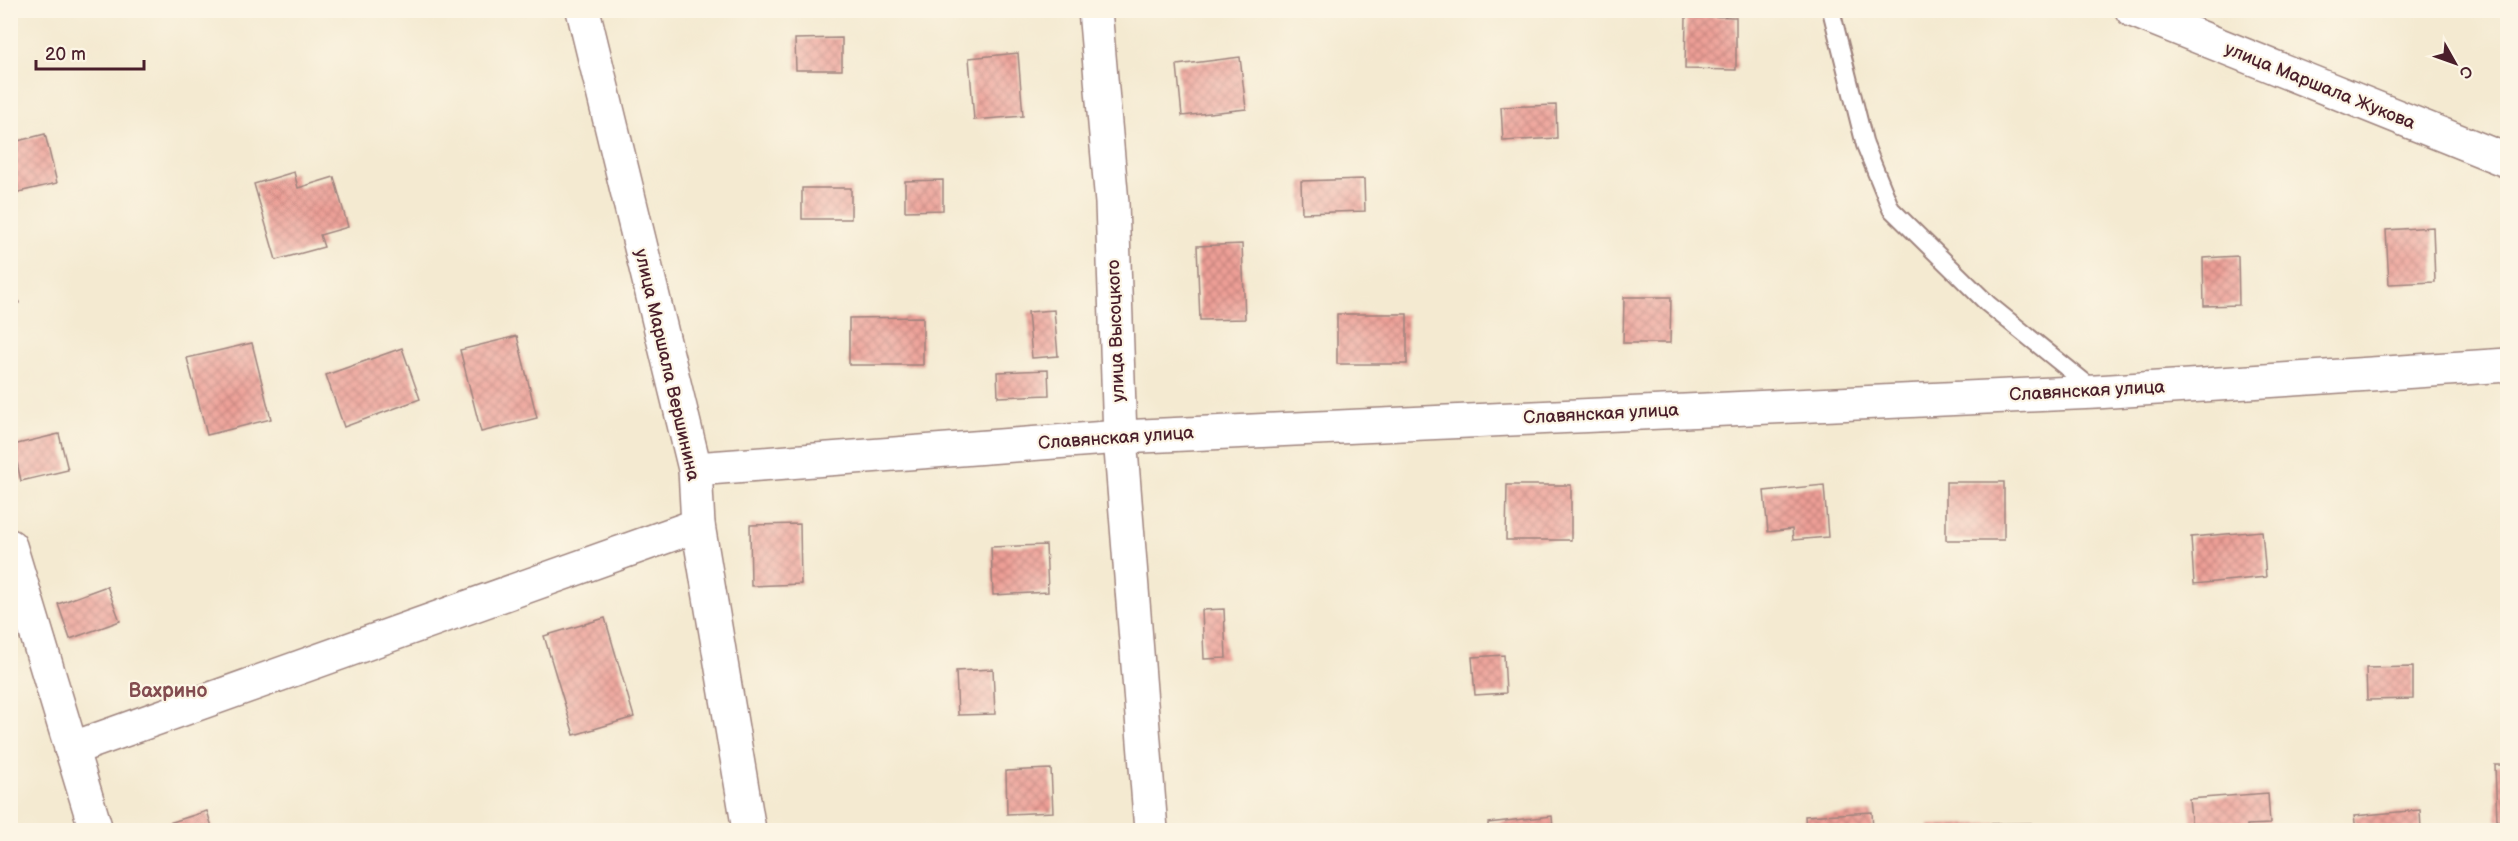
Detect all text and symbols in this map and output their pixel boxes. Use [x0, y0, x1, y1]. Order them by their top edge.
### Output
scale bar [36, 33, 144, 71]
north arrow [2425, 33, 2485, 93]
street label: улица Маршала Жукова [2222, 38, 2419, 134]
text: 20 m [45, 44, 86, 65]
text: С [2454, 61, 2476, 82]
street label: улица Маршала Вершинина [630, 247, 704, 483]
street label: улица Высоцкого [1103, 259, 1129, 403]
street label: Славянская улица [2009, 376, 2166, 406]
street label: Славянская улица [1523, 399, 1680, 429]
street label: Славянская улица [1037, 422, 1195, 454]
district label: Вахрино [128, 679, 208, 703]

